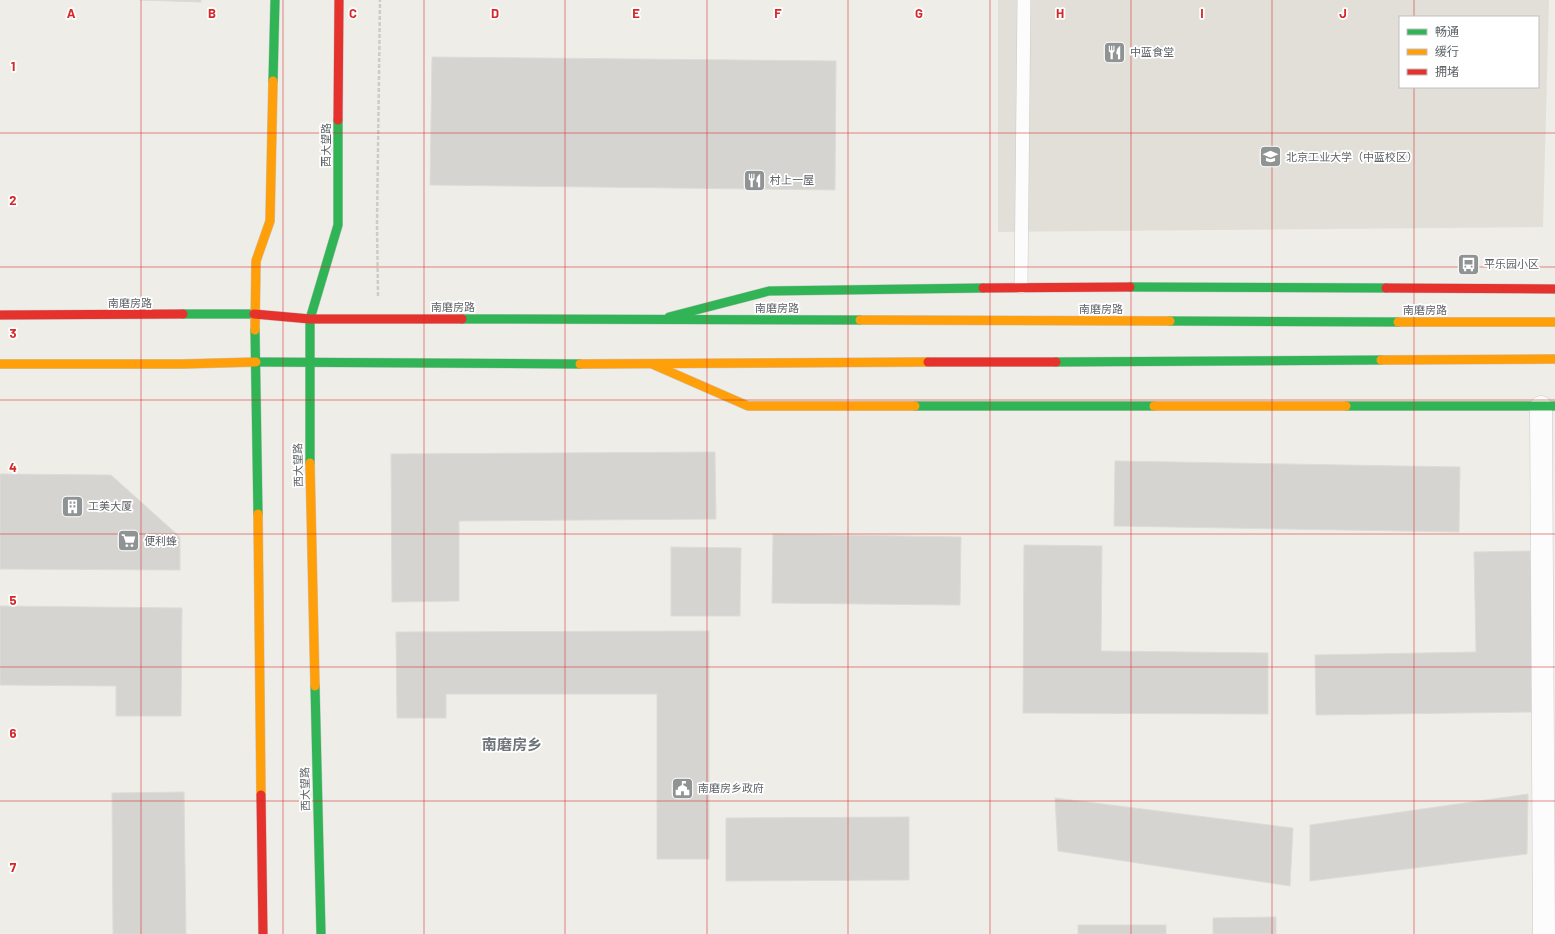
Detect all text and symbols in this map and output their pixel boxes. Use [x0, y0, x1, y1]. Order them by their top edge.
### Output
text: A [67, 5, 76, 21]
text: B [208, 5, 216, 21]
text: C [349, 5, 357, 21]
text: D [491, 5, 499, 21]
text: E [632, 5, 640, 21]
text: F [774, 5, 782, 21]
text: G [915, 5, 923, 21]
text: H [1056, 5, 1064, 21]
text: I [1200, 5, 1204, 21]
text: J [1339, 5, 1347, 21]
legend [1399, 16, 1539, 88]
text: 畅通 [1435, 24, 1459, 38]
restaurant icon: 中蓝食堂 [1102, 39, 1128, 65]
text: 缓行 [1435, 44, 1459, 58]
place label: 中蓝食堂 [1130, 45, 1174, 58]
text: 1 [11, 58, 15, 74]
text: 拥堵 [1435, 64, 1459, 78]
street label: 西大望路 [319, 123, 332, 167]
school or university icon: 北京工业大学（中蓝校区） [1258, 144, 1284, 170]
place label: 北京工业大学（中蓝校区） [1286, 150, 1418, 163]
restaurant icon: 村上一屋 [742, 167, 768, 193]
place label: 村上一屋 [770, 173, 814, 186]
text: 2 [9, 192, 17, 208]
bus stop icon: 平乐园小区 [1456, 251, 1482, 277]
place label: 平乐园小区 [1484, 257, 1539, 270]
street label: 南磨房路 [108, 296, 152, 309]
street label: 南磨房路 [431, 300, 475, 313]
street label: 南磨房路 [755, 301, 799, 314]
street label: 南磨房路 [1079, 302, 1123, 315]
street label: 南磨房路 [1403, 303, 1447, 316]
text: 3 [9, 325, 17, 341]
street label: 西大望路 [291, 443, 304, 487]
text: 4 [9, 459, 17, 475]
building icon: 工美大厦 [60, 493, 86, 519]
place label: 工美大厦 [88, 499, 132, 512]
supermarket icon: 便利蜂 [115, 528, 141, 554]
place label: 便利蜂 [144, 534, 177, 547]
text: 5 [9, 592, 17, 608]
text: 6 [10, 725, 17, 741]
district label: 南磨房乡 [482, 735, 542, 753]
street label: 西大望路 [298, 767, 311, 811]
public building icon: 南磨房乡政府 [670, 775, 696, 801]
place label: 南磨房乡政府 [698, 781, 764, 794]
text: 7 [10, 859, 17, 875]

